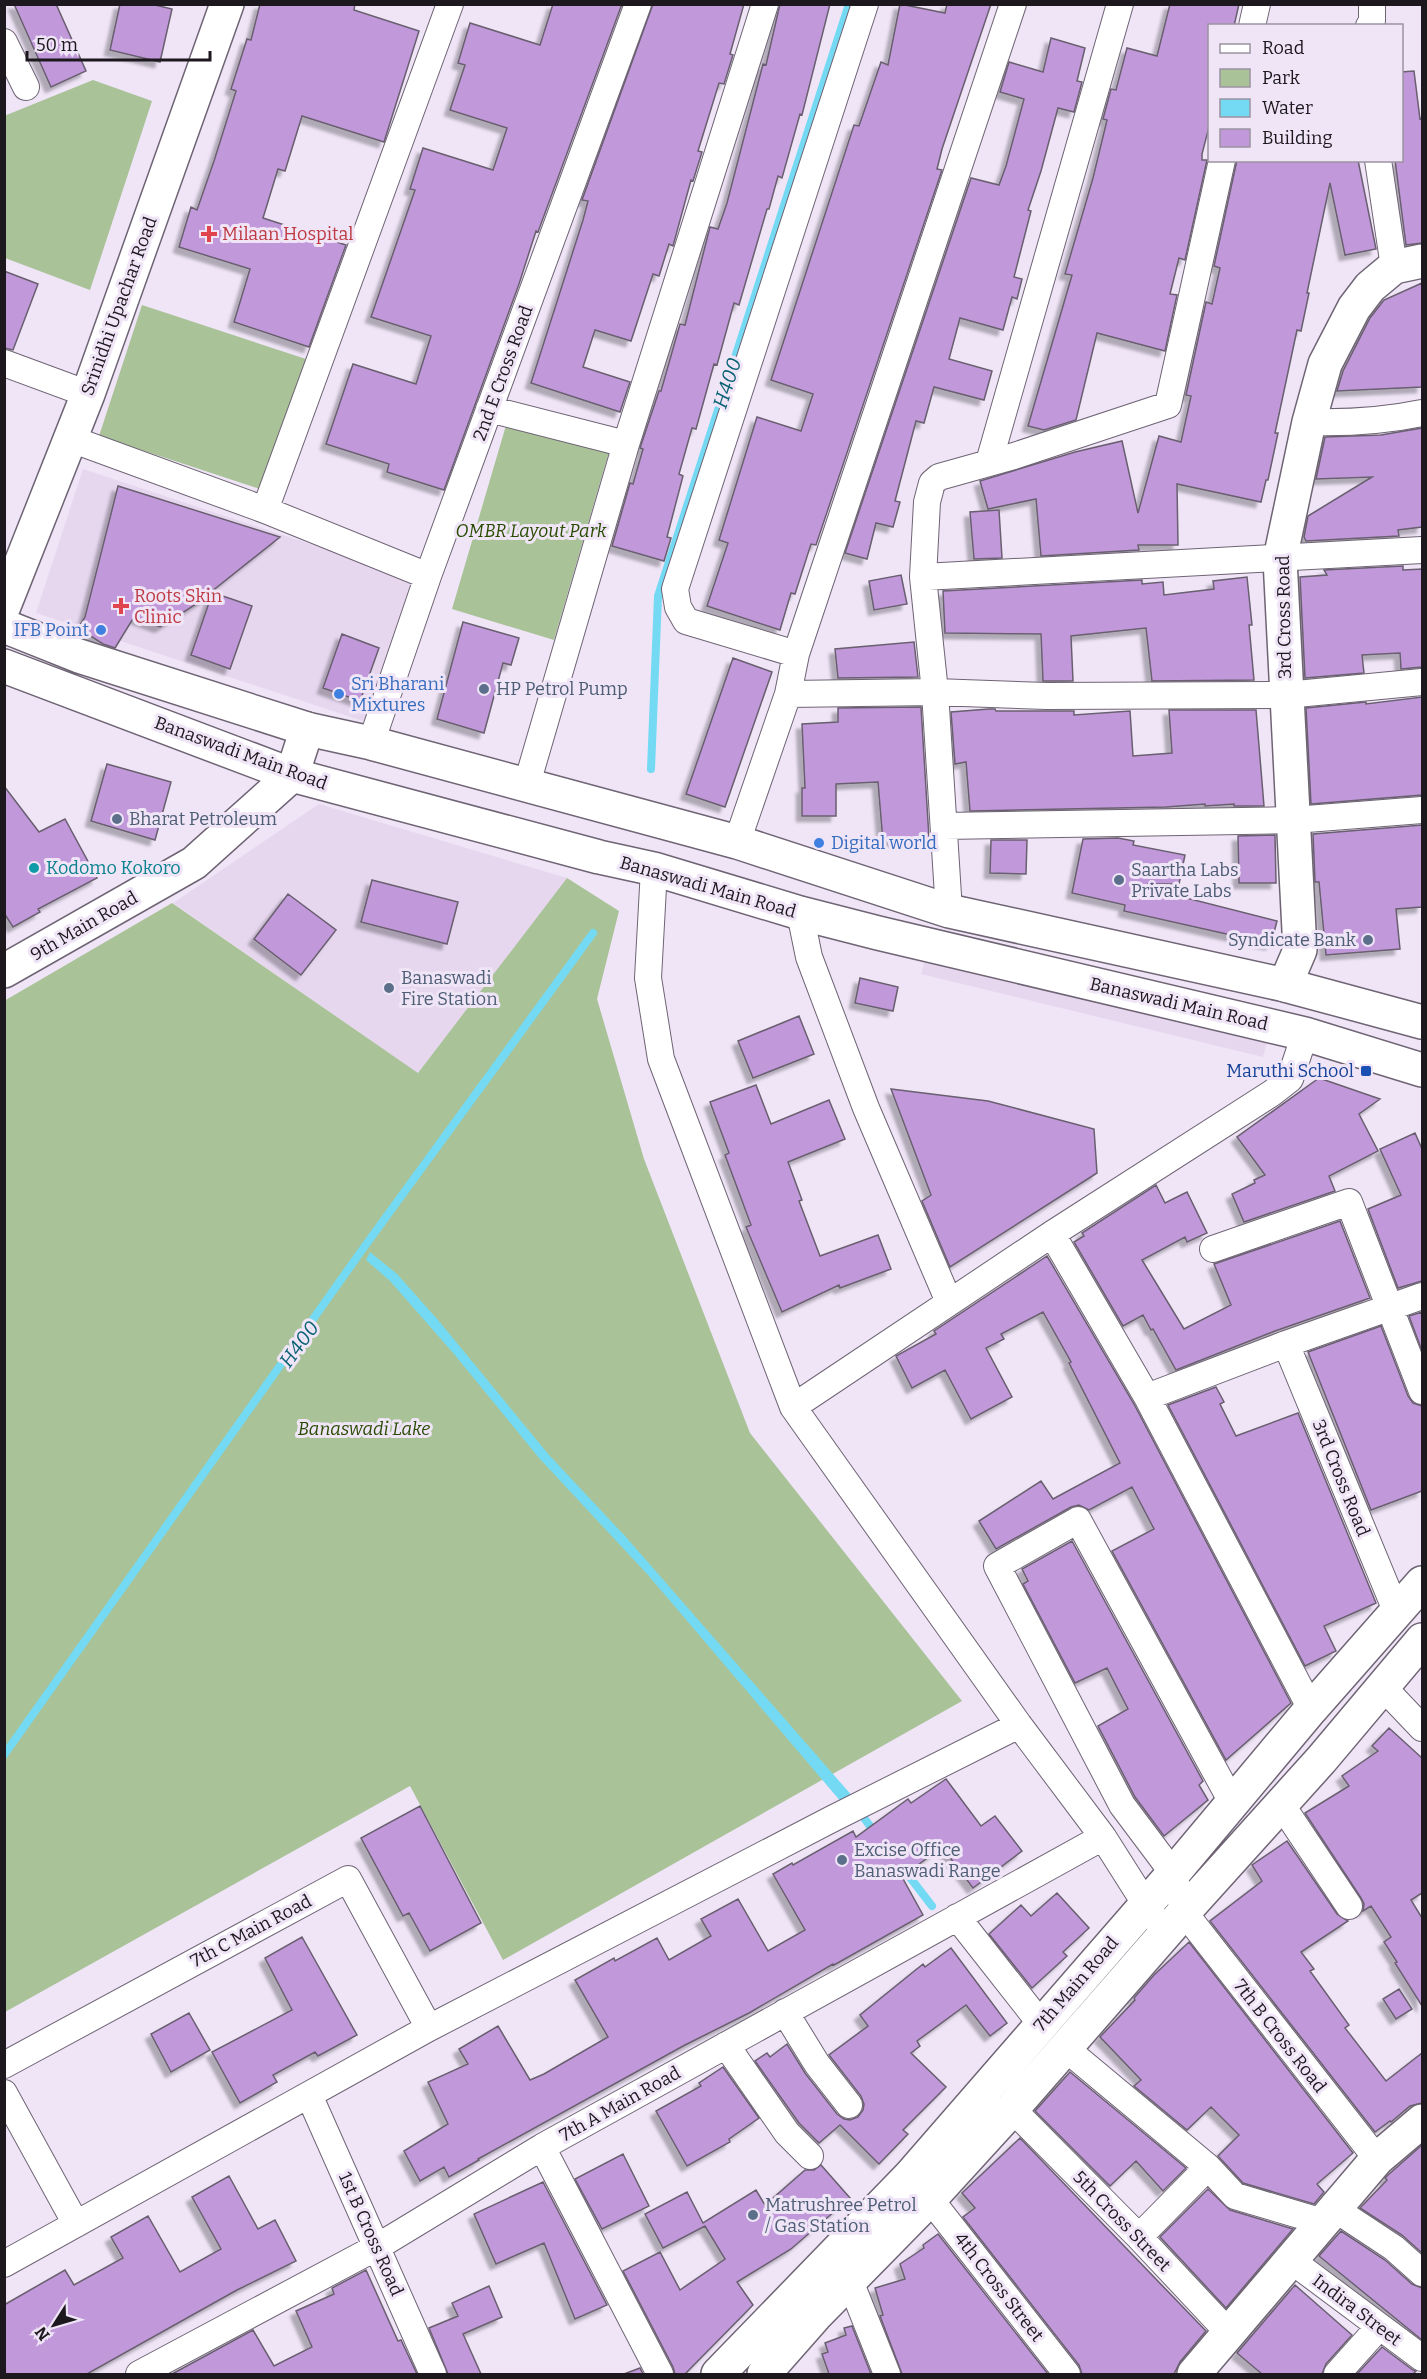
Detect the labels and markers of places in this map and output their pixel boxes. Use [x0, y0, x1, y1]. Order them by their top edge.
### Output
place label: Milaan Hospital [222, 223, 353, 245]
marker: Milaan Hospital [200, 225, 218, 243]
place label: Roots Skin Clinic [134, 585, 223, 628]
marker: Roots Skin Clinic [112, 597, 130, 615]
place label: IFB Point [14, 619, 89, 641]
marker: IFB Point [94, 623, 108, 637]
place label: Sri Bharani Mixtures [351, 673, 444, 716]
place label: HP Petrol Pump [496, 678, 628, 700]
marker: HP Petrol Pump [477, 682, 491, 696]
marker: Sri Bharani Mixtures [332, 687, 346, 701]
place label: Bharat Petroleum [129, 808, 277, 830]
marker: Bharat Petroleum [110, 812, 124, 826]
place label: Digital world [831, 832, 937, 854]
marker: Digital world [812, 836, 826, 850]
place label: Kodomo Kokoro [46, 857, 181, 879]
place label: Saartha Labs Private Labs [1131, 859, 1239, 902]
marker: Kodomo Kokoro [27, 861, 41, 875]
marker: Saartha Labs Private Labs [1112, 873, 1126, 887]
place label: Syndicate Bank [1228, 929, 1357, 951]
marker: Syndicate Bank [1361, 933, 1375, 947]
place label: Banaswadi Fire Station [401, 967, 498, 1010]
marker: Banaswadi Fire Station [382, 981, 396, 995]
place label: Maruthi School [1226, 1060, 1354, 1082]
marker: Maruthi School [1359, 1064, 1373, 1078]
place label: Excise Office Banaswadi Range [854, 1839, 1001, 1882]
marker: Excise Office Banaswadi Range [835, 1853, 849, 1867]
place label: Matrushree Petrol / Gas Station [765, 2194, 917, 2237]
marker: Matrushree Petrol / Gas Station [746, 2208, 760, 2222]

